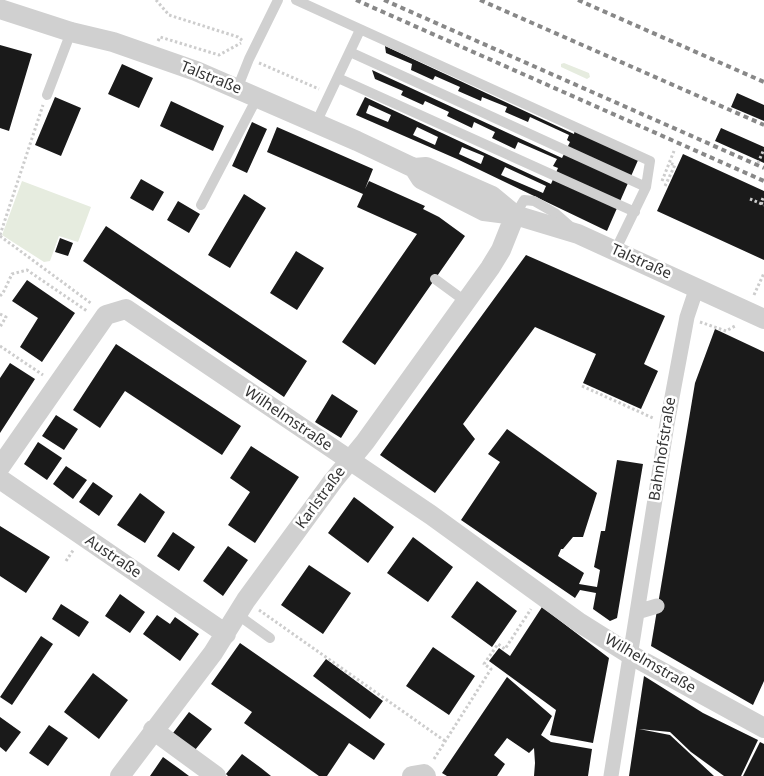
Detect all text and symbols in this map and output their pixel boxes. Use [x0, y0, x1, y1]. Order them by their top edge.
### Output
street label: Talstraße [178, 58, 244, 98]
street label: Talstraße [608, 241, 674, 283]
street label: Wilhelmstraße [241, 383, 335, 455]
street label: Bahnhofstraße [646, 396, 680, 502]
street label: Karlstraße [292, 463, 350, 533]
street label: Austraße [82, 532, 144, 582]
street label: Wilhelmstraße [601, 631, 699, 697]

